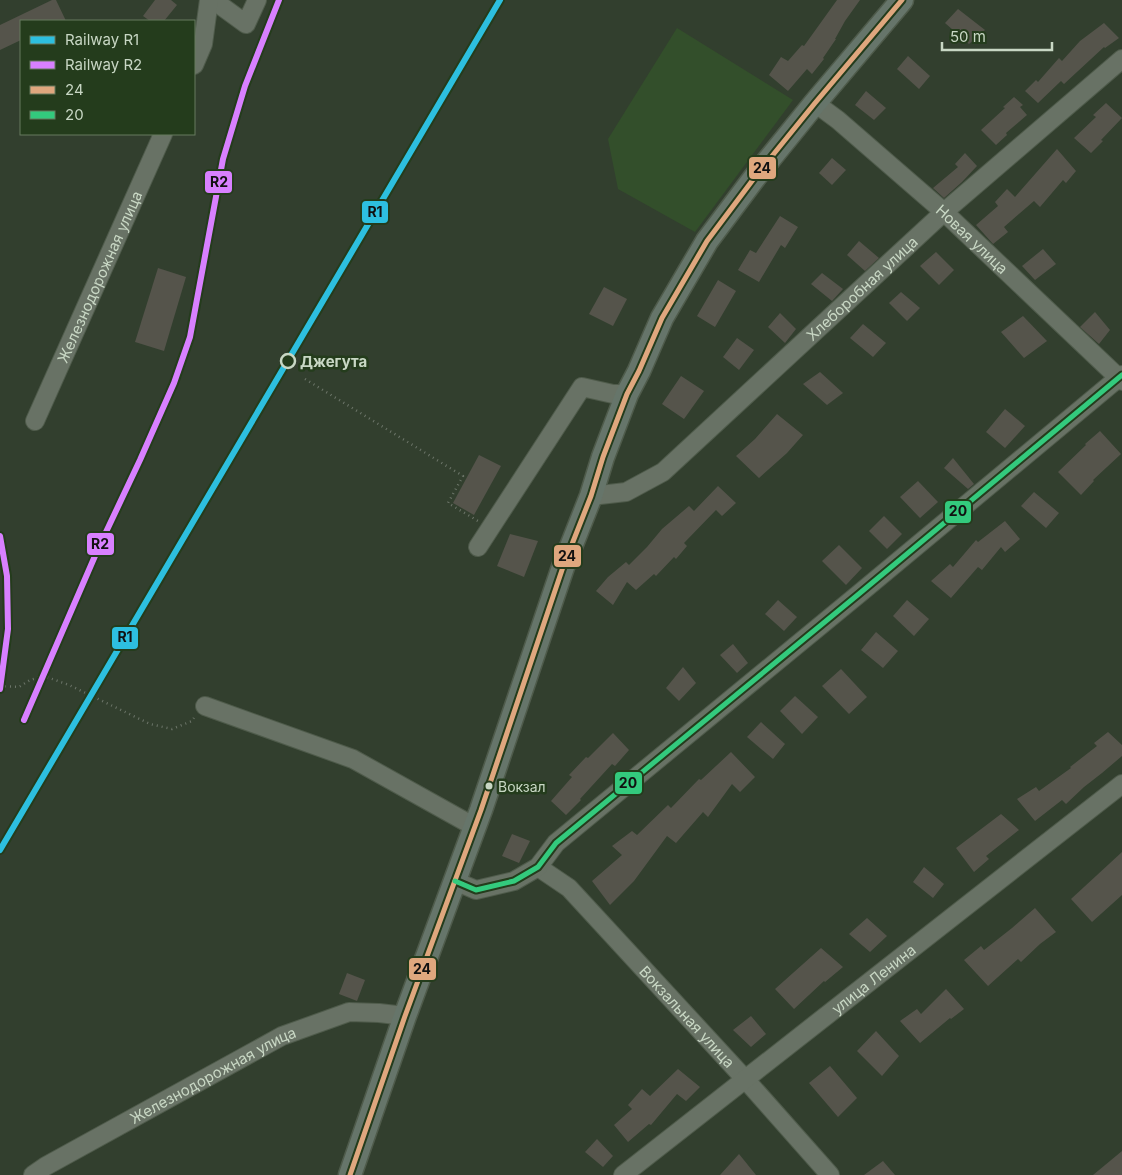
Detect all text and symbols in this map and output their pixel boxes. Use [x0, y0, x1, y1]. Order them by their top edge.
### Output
legend [20, 20, 195, 135]
scale bar [942, 20, 1052, 52]
text: 50 m [950, 27, 986, 46]
text: Railway R1 [65, 30, 139, 49]
text: Railway R2 [65, 55, 142, 74]
text: 24 [65, 80, 84, 99]
text: 20 [65, 105, 84, 124]
line badge: 24 [748, 156, 777, 180]
text: 24 [753, 159, 771, 176]
line badge: R2 [204, 170, 233, 194]
text: R2 [210, 173, 228, 190]
street label: Железнодорожная улица [53, 188, 146, 366]
line badge: R1 [361, 200, 389, 224]
street label: Новая улица [932, 200, 1012, 278]
text: R1 [367, 203, 383, 220]
street label: Хлеборобная улица [802, 232, 921, 344]
place label: Джегута [300, 352, 367, 371]
marker: Джегута [280, 353, 296, 369]
line badge: 20 [944, 500, 972, 524]
text: 20 [949, 502, 967, 519]
line badge: R2 [86, 532, 115, 556]
text: R2 [91, 535, 109, 552]
line badge: 24 [553, 544, 582, 568]
text: 24 [558, 547, 576, 564]
line badge: R1 [111, 626, 139, 650]
text: R1 [117, 628, 133, 645]
line badge: 20 [614, 771, 643, 795]
text: 20 [619, 774, 637, 791]
place label: Вокзал [498, 778, 546, 795]
marker: Вокзал [484, 781, 494, 791]
street label: улица Ленина [827, 940, 919, 1018]
line badge: 24 [408, 957, 437, 981]
text: 24 [413, 960, 431, 977]
street label: Вокзальная улица [636, 961, 739, 1071]
street label: Железнодорожная улица [126, 1022, 298, 1128]

